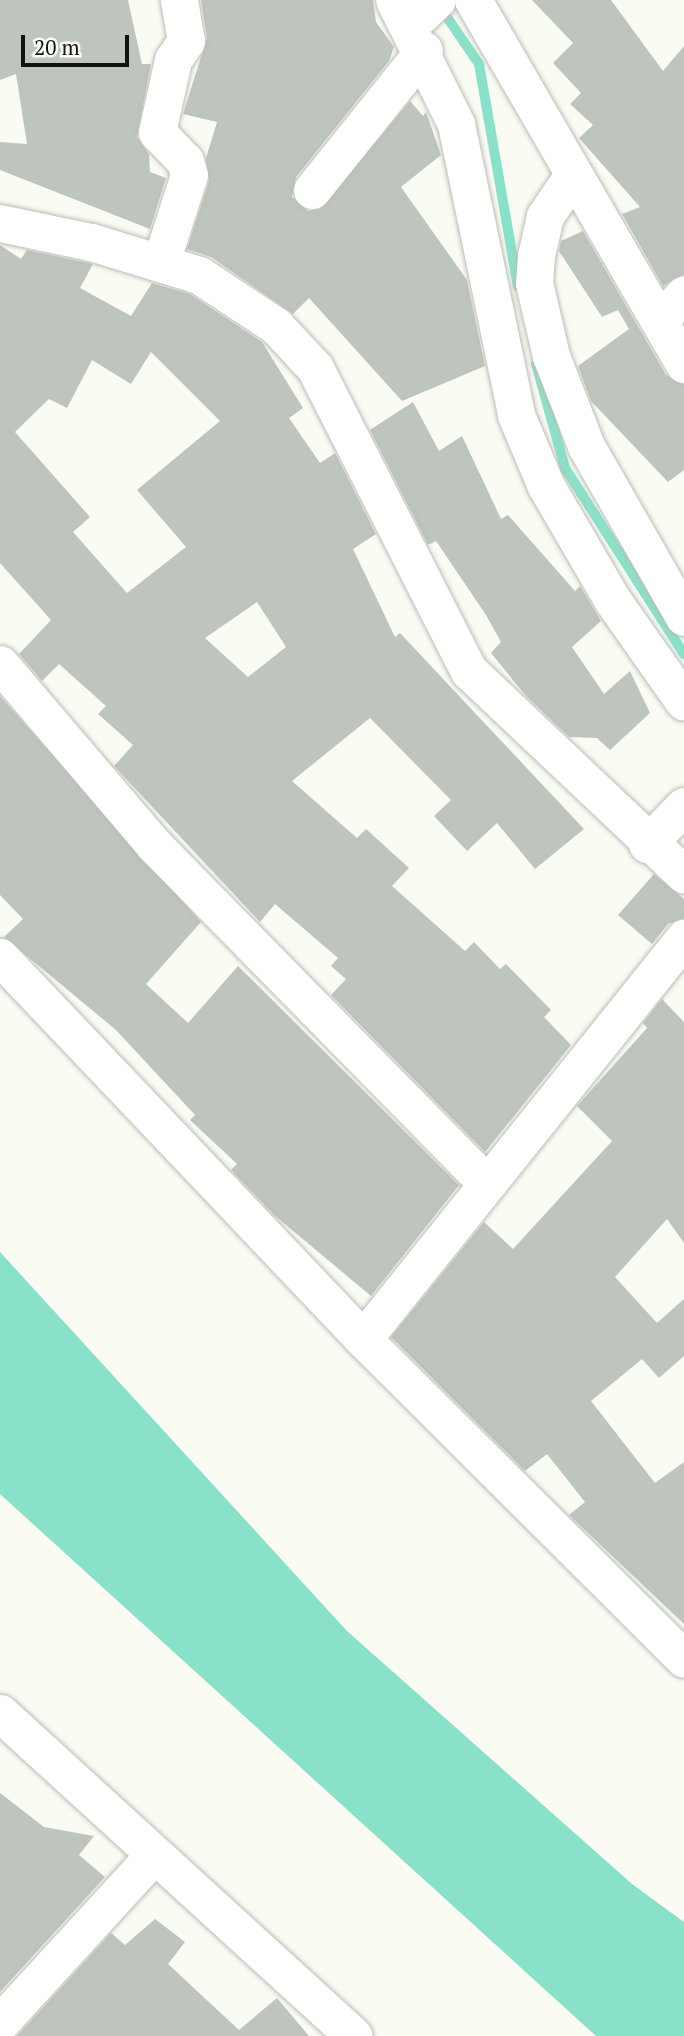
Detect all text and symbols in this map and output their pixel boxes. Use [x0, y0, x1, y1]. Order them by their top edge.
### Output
scale bar [24, 21, 133, 65]
text: 20 m [34, 33, 80, 61]

